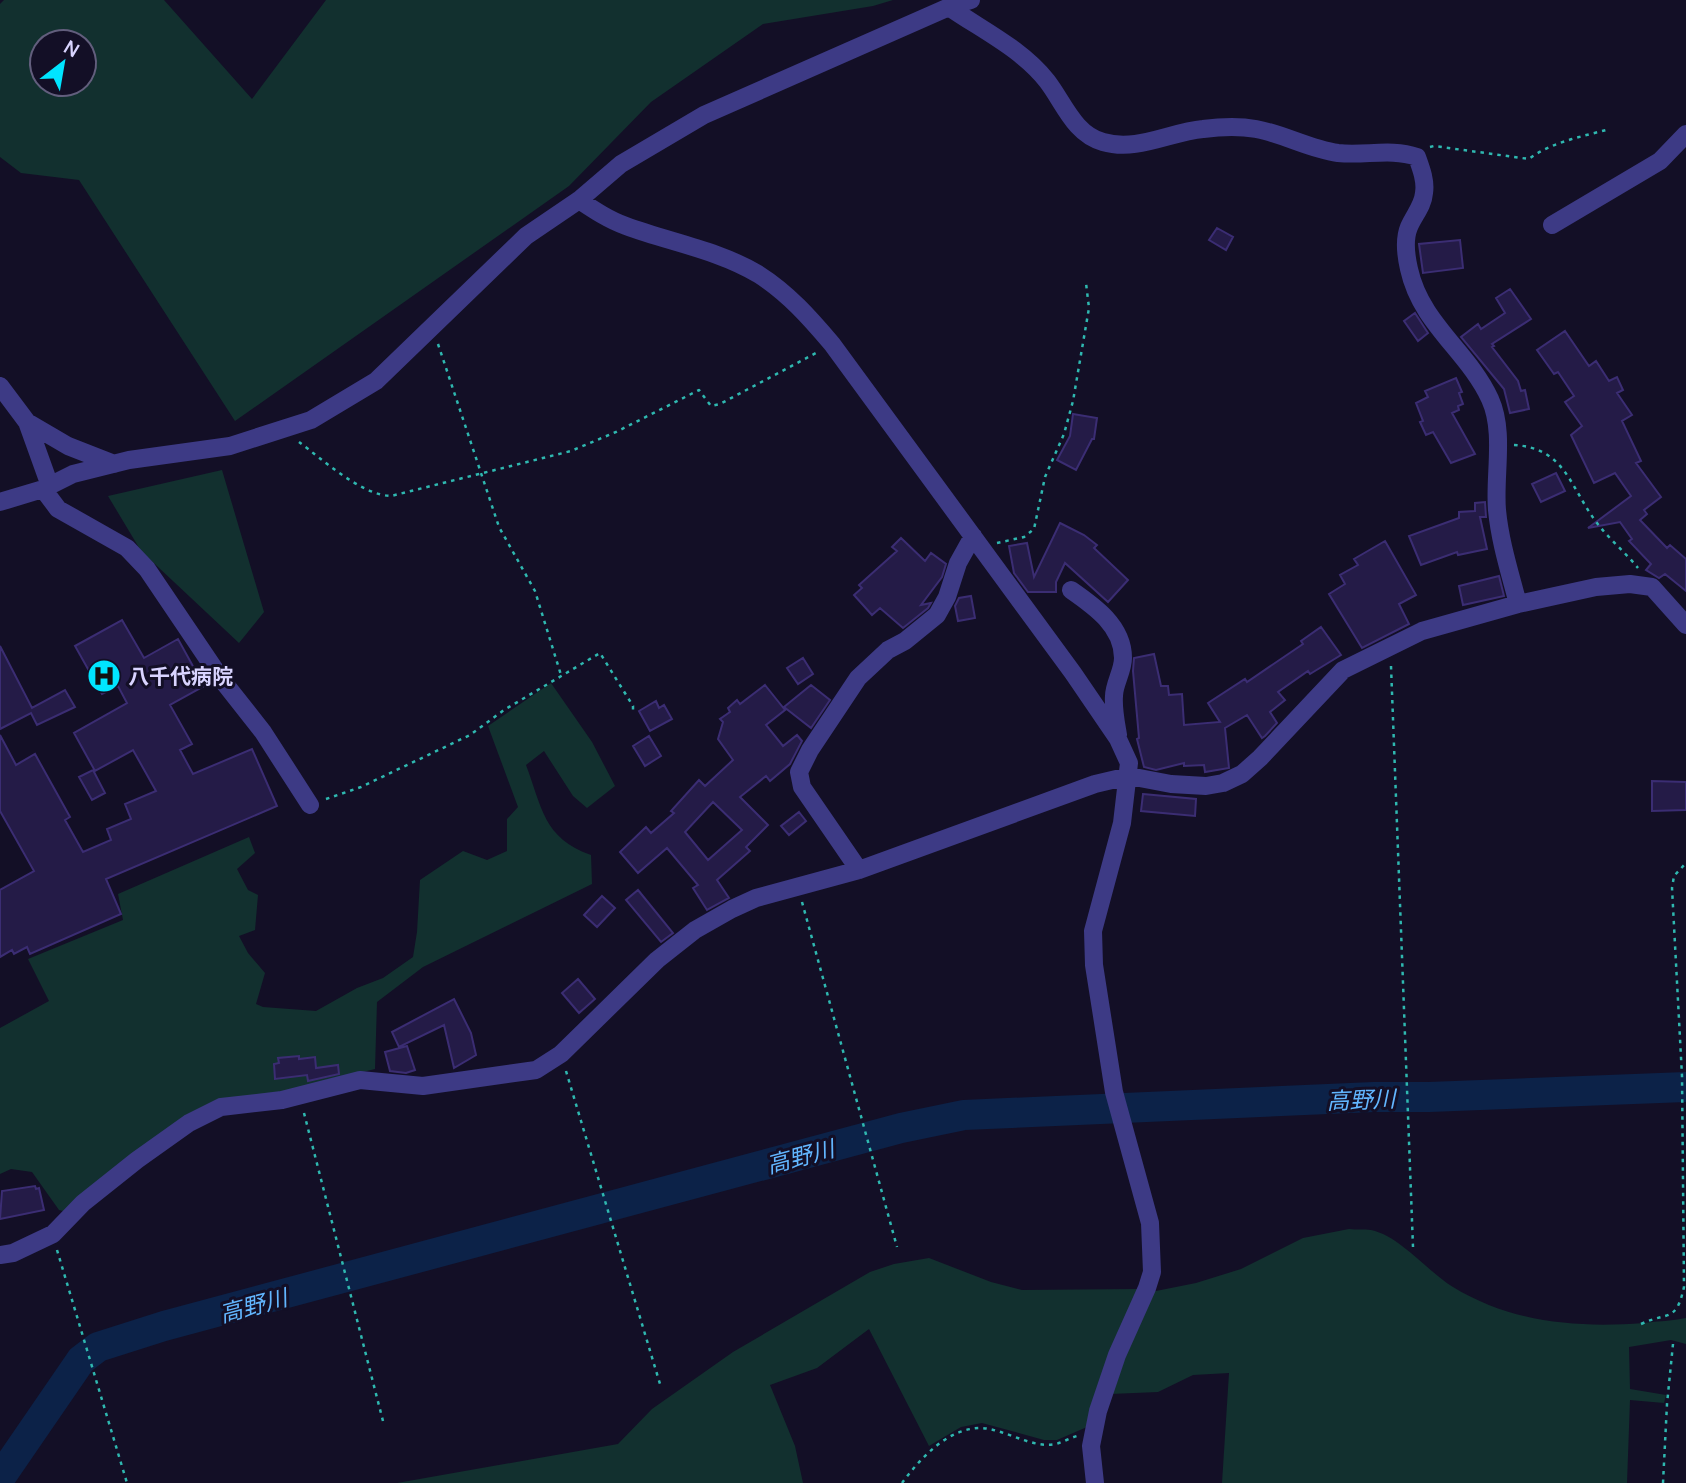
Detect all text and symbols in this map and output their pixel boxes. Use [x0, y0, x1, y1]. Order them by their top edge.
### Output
north arrow [28, 28, 98, 98]
text: N [59, 34, 84, 63]
hospital icon: 八千代病院 [85, 657, 123, 695]
place label: 八千代病院 [128, 662, 233, 690]
water label: 高野川 [1326, 1082, 1399, 1116]
water label: 高野川 [763, 1131, 840, 1180]
water label: 高野川 [216, 1280, 293, 1329]

